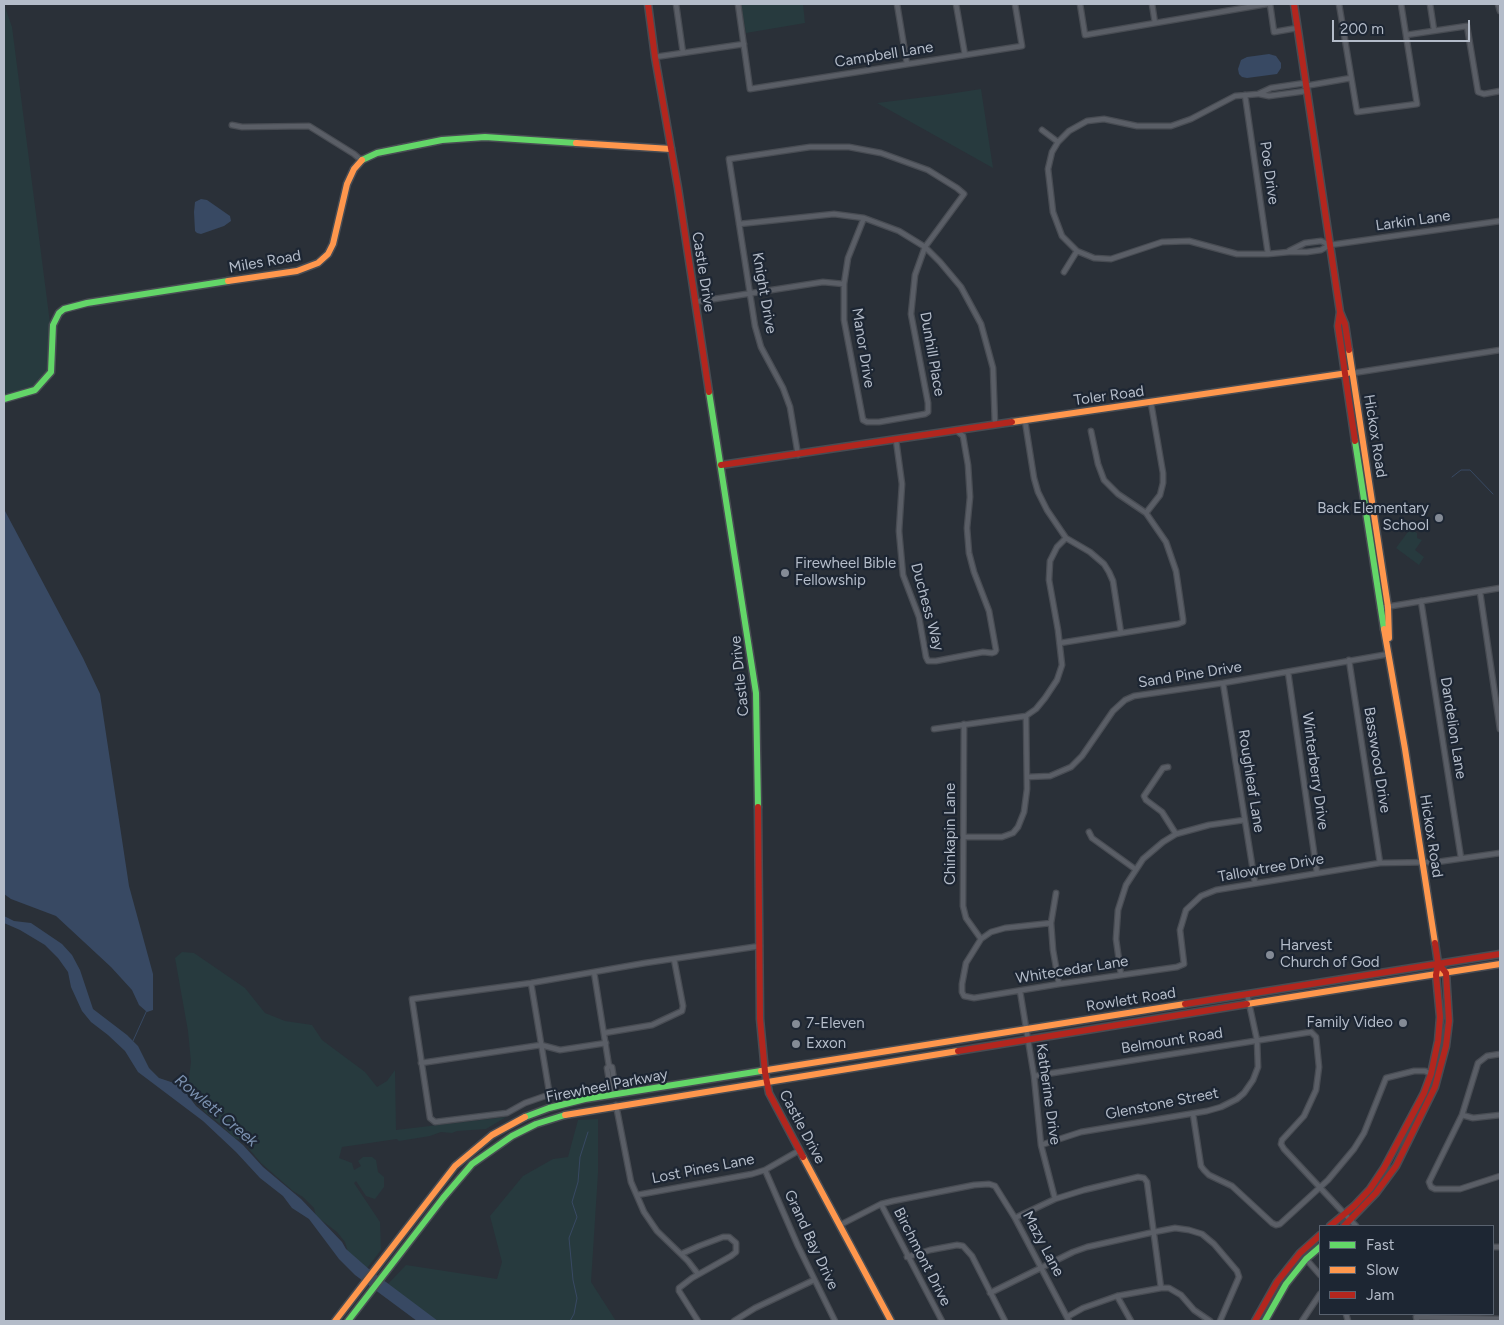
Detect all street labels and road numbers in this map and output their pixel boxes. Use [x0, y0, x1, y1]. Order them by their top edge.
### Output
street label: Campbell Lane [834, 38, 934, 72]
street label: Poe Drive [1256, 140, 1282, 206]
street label: Larkin Lane [1374, 207, 1452, 235]
street label: Castle Drive [688, 231, 718, 313]
street label: Miles Road [228, 247, 302, 277]
street label: Knight Drive [748, 251, 780, 335]
street label: Manor Drive [848, 307, 878, 389]
street label: Dunhill Place [916, 311, 948, 397]
street label: Toler Road [1073, 382, 1145, 410]
street label: Hickox Road [1360, 393, 1390, 479]
street label: Duchess Way [907, 561, 947, 653]
street label: Castle Drive [727, 635, 753, 717]
street label: Sand Pine Drive [1137, 658, 1243, 692]
street label: Dandelion Lane [1436, 676, 1470, 780]
street label: Basswood Drive [1360, 706, 1394, 814]
street label: Winterberry Drive [1298, 711, 1332, 831]
street label: Roughleaf Lane [1234, 728, 1268, 834]
street label: Chinkapin Lane [942, 783, 960, 885]
street label: Hickox Road [1416, 793, 1446, 879]
street label: Tallowtree Drive [1217, 850, 1325, 886]
street label: Whitecedar Lane [1014, 952, 1130, 988]
street label: Rowlett Road [1085, 984, 1177, 1016]
street label: Belmount Road [1120, 1024, 1224, 1058]
street label: Katherine Drive [1032, 1042, 1064, 1146]
street label: Firewheel Parkway [545, 1065, 669, 1107]
street label: Glenstone Street [1104, 1084, 1220, 1124]
street label: Castle Drive [775, 1087, 829, 1167]
street label: Lost Pines Lane [650, 1150, 756, 1188]
street label: Grand Bay Drive [780, 1187, 842, 1293]
street label: Birchmont Drive [889, 1205, 955, 1309]
street label: Mazy Lane [1018, 1208, 1068, 1280]

